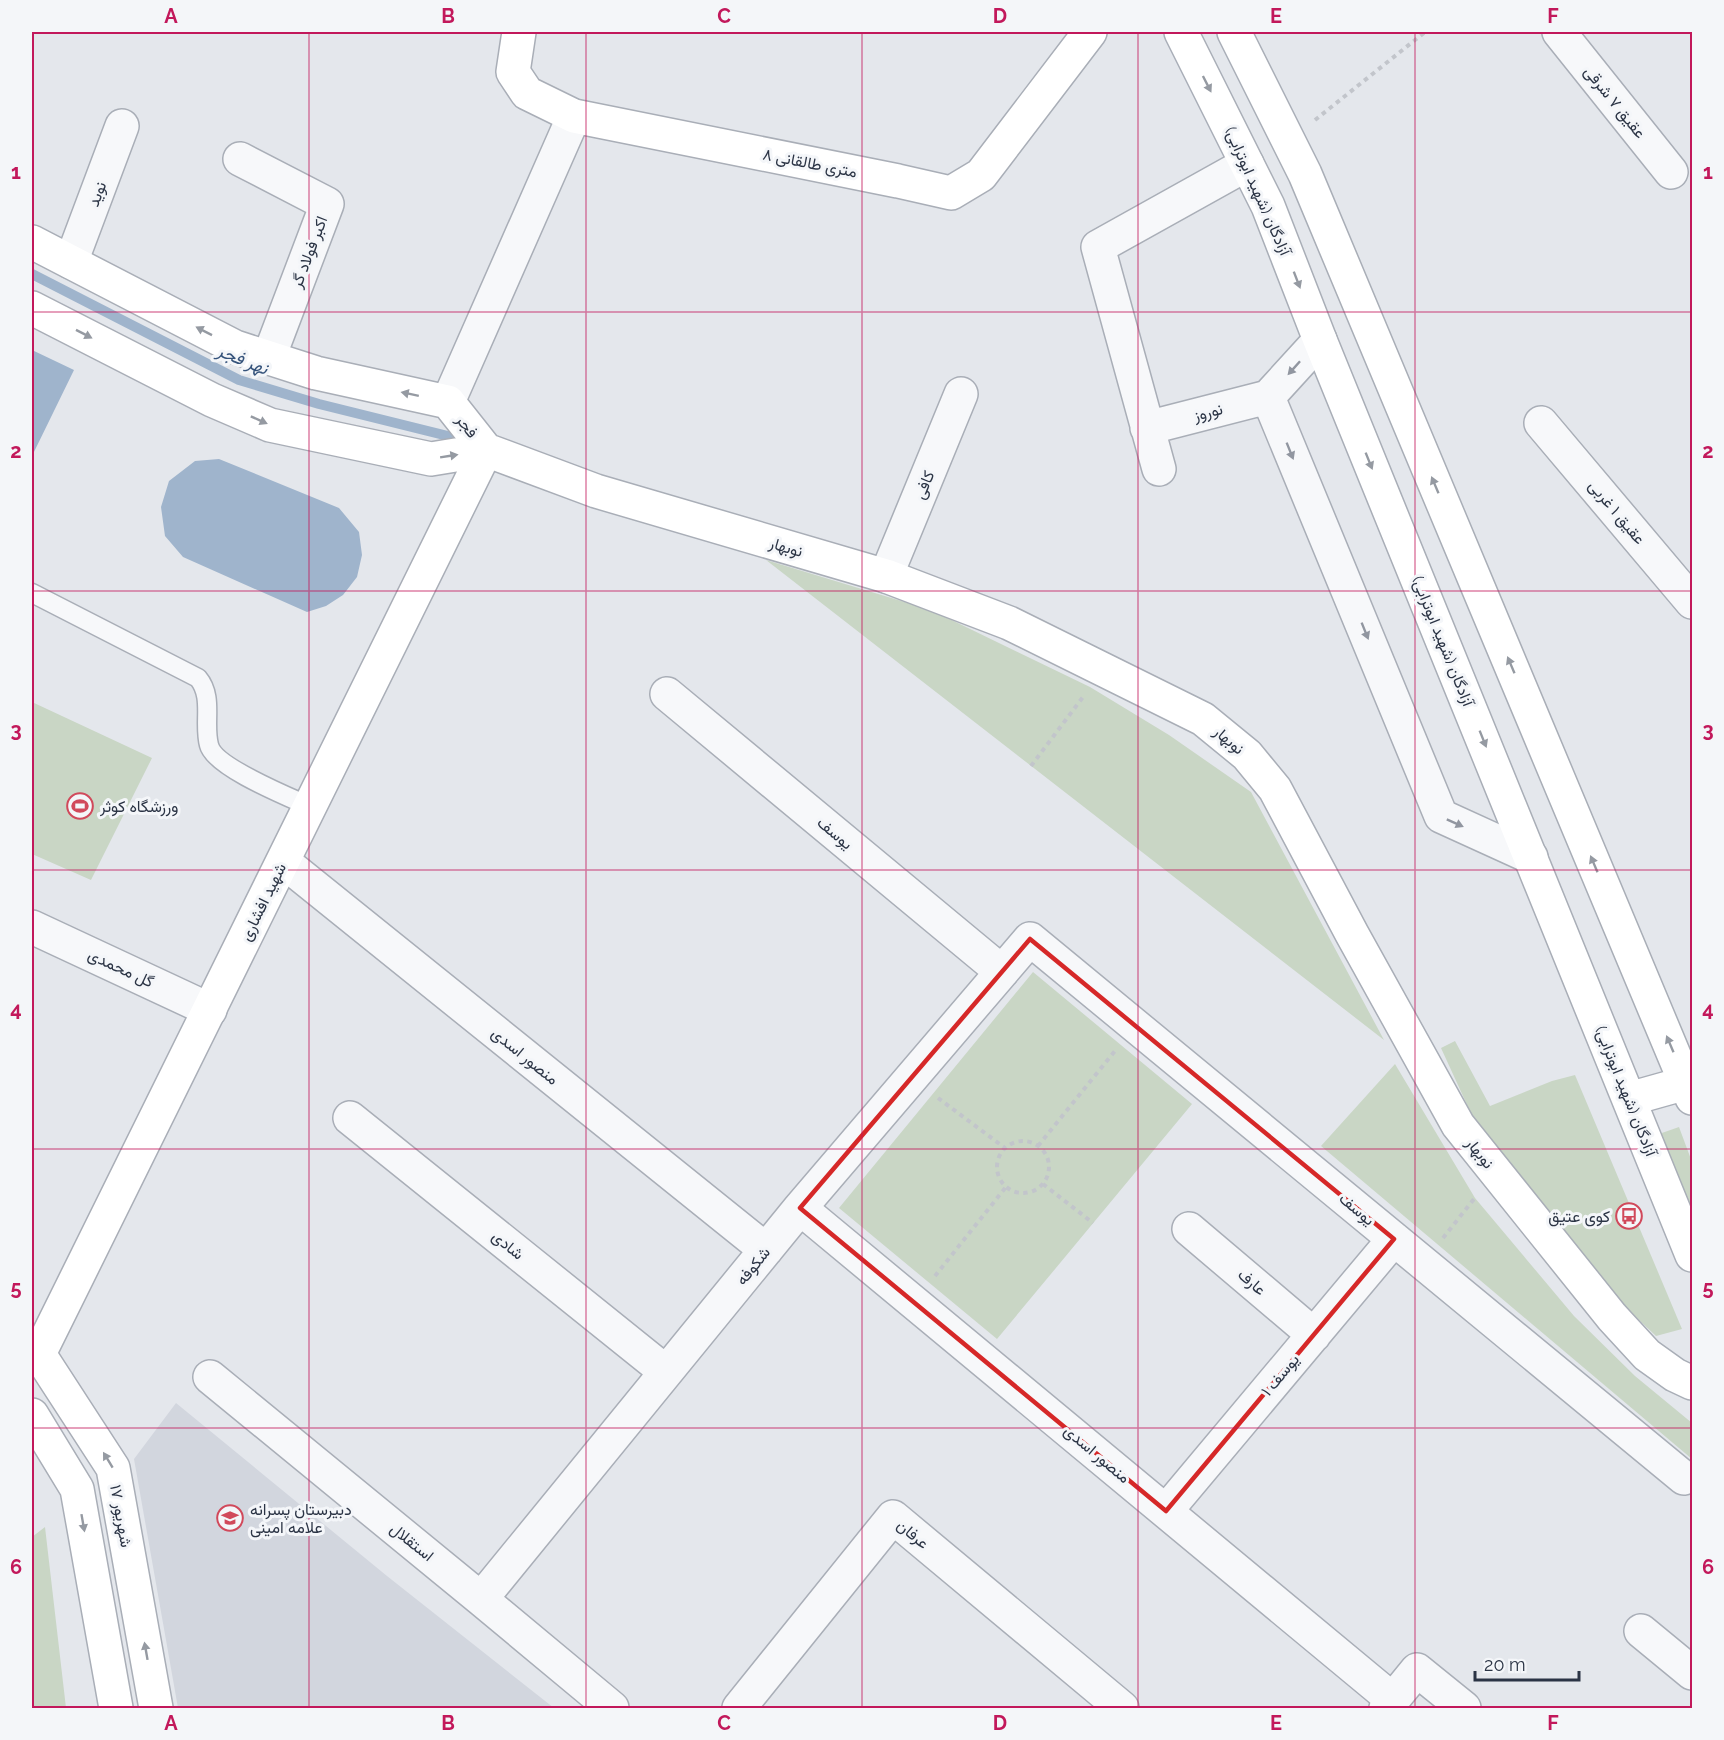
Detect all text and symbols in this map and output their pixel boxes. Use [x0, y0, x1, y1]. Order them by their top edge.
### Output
text: A [164, 4, 178, 28]
text: B [441, 4, 455, 28]
text: C [717, 4, 731, 28]
text: D [993, 4, 1007, 28]
text: E [1270, 4, 1282, 28]
text: F [1547, 4, 1559, 28]
street label: عقیق ۷ شرقی [1579, 62, 1650, 143]
one-way arrow [1202, 75, 1212, 92]
street label: آزادگان (شهید ابوترابی) [1220, 124, 1295, 260]
street label: ۸ متری طالقانی [761, 145, 859, 182]
text: 1 [11, 160, 21, 184]
text: 1 [1703, 160, 1713, 184]
street label: نوید [84, 179, 111, 210]
street label: اکبر فولاد گر [286, 214, 332, 292]
one-way arrow [1292, 271, 1302, 289]
one-way arrow [195, 326, 213, 336]
one-way arrow [75, 330, 92, 339]
water label: نهر فجر [213, 339, 272, 380]
one-way arrow [1287, 361, 1301, 376]
one-way arrow [400, 388, 419, 398]
street label: نوروز [1190, 399, 1225, 426]
street label: فجر [451, 410, 482, 442]
one-way arrow [250, 416, 267, 425]
text: 2 [10, 439, 22, 463]
text: 2 [1702, 439, 1714, 463]
one-way arrow [1285, 442, 1295, 460]
one-way arrow [439, 451, 458, 460]
one-way arrow [1365, 452, 1374, 470]
street label: کافی [910, 468, 939, 502]
one-way arrow [1430, 476, 1439, 494]
street label: عقیق ۱ غربی [1584, 476, 1649, 549]
street label: نوبهار [766, 533, 805, 562]
street label: آزادگان (شهید ابوترابی) [1407, 573, 1478, 711]
one-way arrow [1361, 622, 1370, 640]
one-way arrow [1506, 656, 1515, 674]
text: 3 [10, 718, 22, 742]
text: 3 [1702, 718, 1714, 742]
street label: نوبهار [1208, 721, 1248, 759]
one-way arrow [1478, 730, 1488, 748]
sports icon: ورزشگاه کوثر [65, 791, 95, 821]
place label: ورزشگاه کوثر [99, 797, 178, 817]
street label: یوسف [813, 813, 857, 854]
one-way arrow [1447, 818, 1464, 827]
one-way arrow [1589, 855, 1598, 873]
street label: شهید افشاری [236, 860, 291, 945]
street label: گل محمدی [85, 945, 157, 992]
text: 4 [10, 997, 22, 1021]
text: 4 [1702, 997, 1714, 1021]
street label: منصور اسدی [487, 1023, 562, 1089]
street label: آزادگان (شهید ابوترابی) [1590, 1023, 1661, 1161]
one-way arrow [1665, 1034, 1675, 1052]
street label: نوبهار [1461, 1133, 1498, 1173]
street label: یوسف [1335, 1189, 1379, 1230]
bus stop icon: کوی عتیق [1614, 1201, 1644, 1231]
place label: کوی عتیق [1548, 1207, 1610, 1227]
street label: شادی [488, 1226, 528, 1264]
street label: شکوفه [732, 1243, 775, 1290]
street label: عارف [1233, 1265, 1270, 1300]
text: 5 [10, 1276, 22, 1300]
text: 5 [1702, 1276, 1714, 1300]
street label: یوسف ۱ [1257, 1350, 1304, 1401]
street label: منصور اسدی [1059, 1421, 1134, 1488]
one-way arrow [102, 1452, 113, 1468]
street label: ۱۷ شهریور [105, 1483, 136, 1549]
place label: دبیرستان پسرانه علامه امینی [250, 1500, 352, 1538]
school or university icon: دبیرستان پسرانه علامه امینی [215, 1503, 245, 1533]
one-way arrow [79, 1514, 88, 1533]
street label: عرفان [893, 1515, 933, 1554]
street label: استقلال [386, 1519, 438, 1565]
text: 6 [10, 1555, 22, 1579]
text: 6 [1702, 1555, 1714, 1579]
one-way arrow [141, 1641, 150, 1660]
scale bar [1475, 1644, 1578, 1682]
text: 20 m [1484, 1654, 1526, 1675]
text: A [164, 1711, 178, 1735]
text: B [441, 1711, 455, 1735]
text: C [717, 1711, 731, 1735]
text: D [993, 1711, 1007, 1735]
text: E [1270, 1711, 1282, 1735]
text: F [1547, 1711, 1559, 1735]

